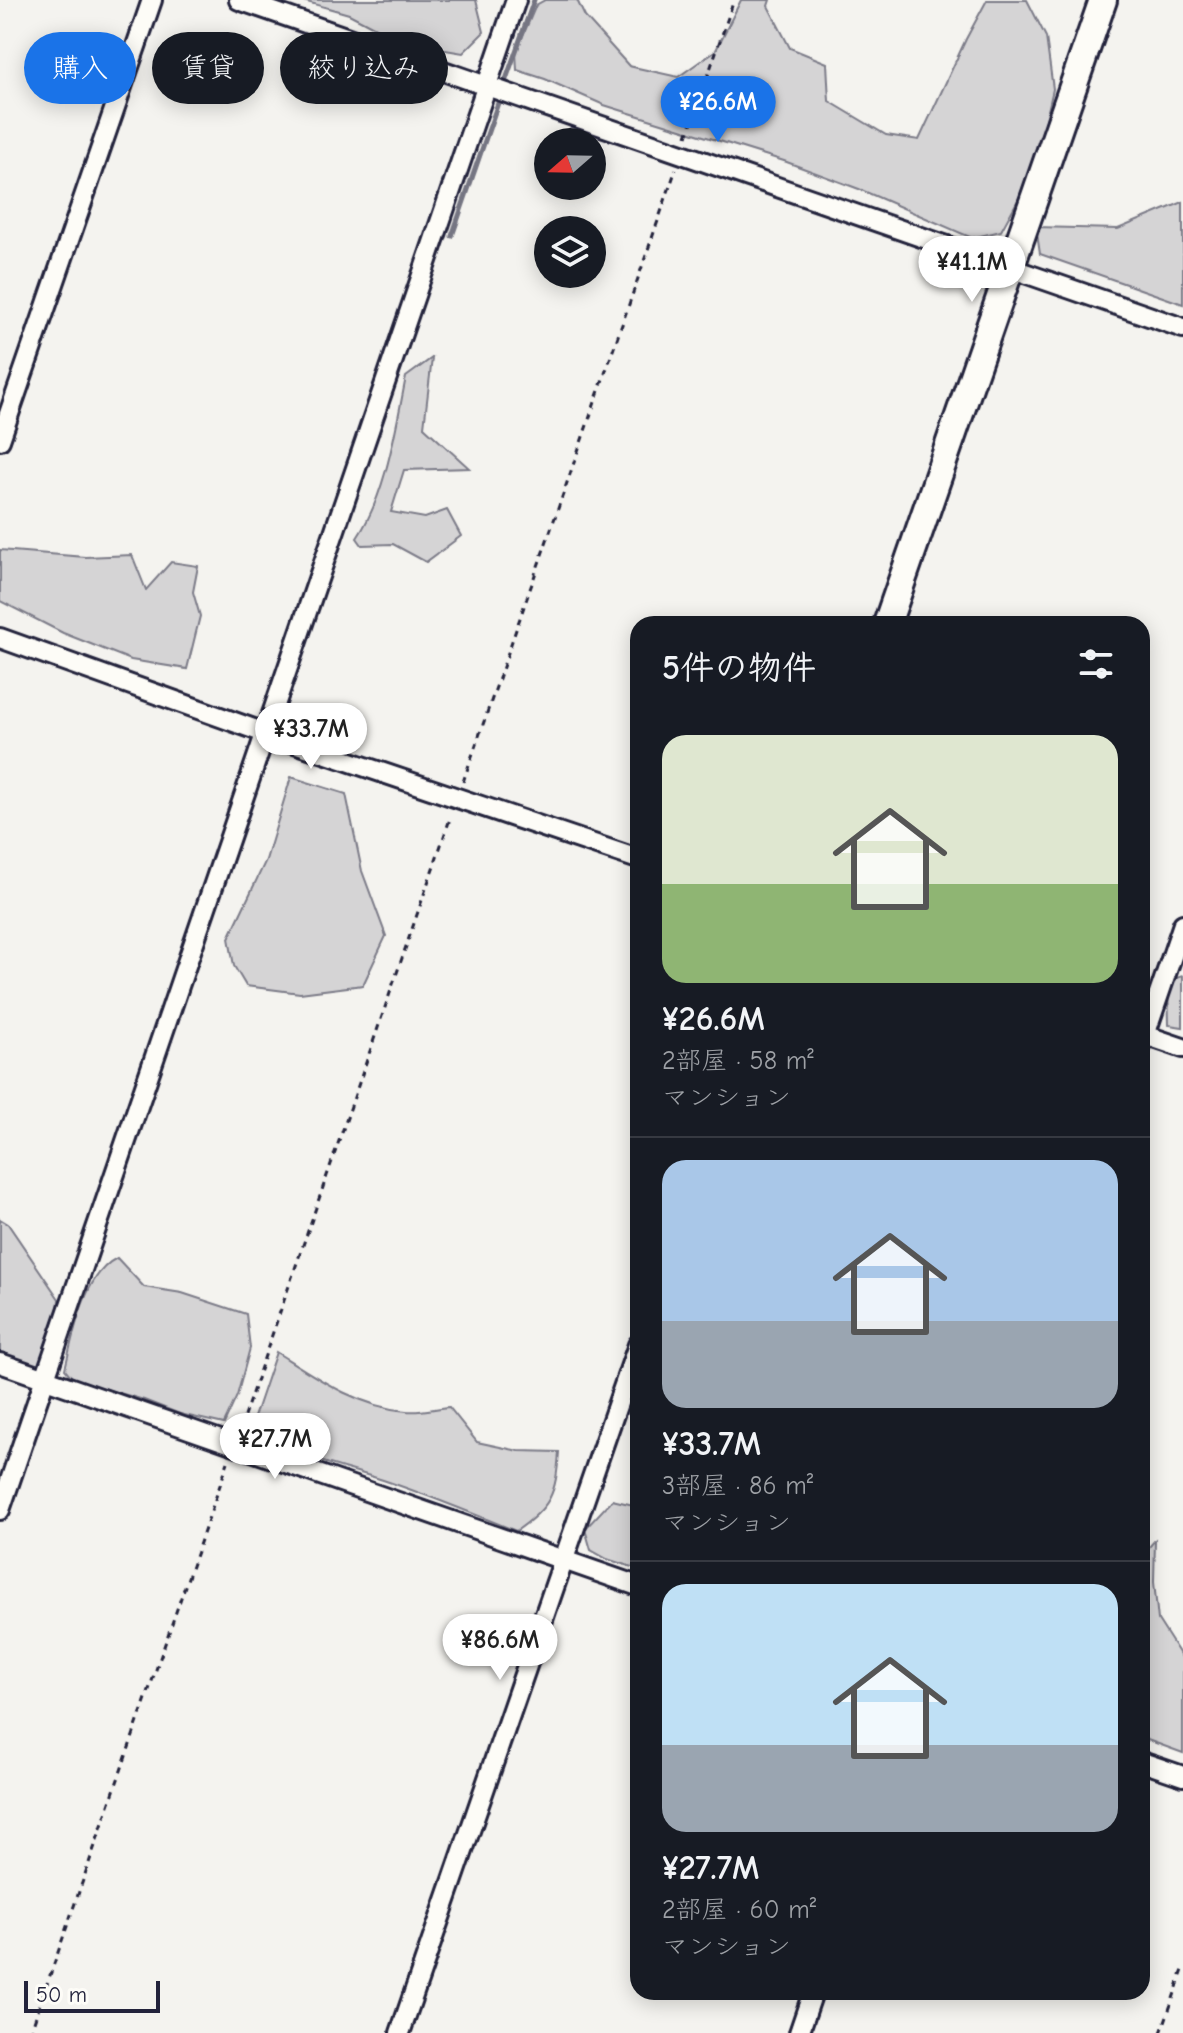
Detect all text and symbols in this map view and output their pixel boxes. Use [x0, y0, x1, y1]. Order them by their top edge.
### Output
chip: 購入 [24, 32, 136, 104]
chip: 賃貸 [152, 32, 264, 104]
chip: 絞り込み [280, 32, 448, 104]
pin: ¥26.6M [653, 76, 783, 144]
text: ¥26.6M [679, 87, 757, 117]
north arrow [534, 128, 606, 200]
map controls [534, 128, 606, 288]
button: layers [534, 216, 606, 288]
pin: ¥41.1M [907, 236, 1037, 304]
text: ¥41.1M [936, 247, 1008, 277]
icon: filters [1074, 642, 1118, 686]
text: 5件の物件 [662, 648, 816, 688]
pin: ¥33.7M [246, 703, 376, 771]
text: ¥33.7M [273, 714, 349, 744]
icon: home [818, 787, 962, 931]
text: ¥26.6M [662, 999, 765, 1039]
text: 2部屋 · 58 m² [662, 1046, 814, 1076]
text: マンション [662, 1083, 791, 1113]
icon: home [818, 1212, 962, 1356]
pin: ¥27.7M [210, 1413, 340, 1481]
text: ¥27.7M [238, 1424, 312, 1454]
text: ¥33.7M [662, 1424, 761, 1464]
text: 3部屋 · 86 m² [662, 1471, 813, 1501]
text: マンション [662, 1508, 791, 1538]
pin: ¥86.6M [435, 1614, 565, 1682]
text: ¥86.6M [461, 1625, 539, 1655]
icon: home [818, 1636, 962, 1780]
text: ¥27.7M [662, 1848, 759, 1888]
text: 2部屋 · 60 m² [662, 1895, 816, 1925]
text: マンション [662, 1932, 791, 1962]
scale bar [24, 1977, 160, 2013]
text: 50 m [36, 1982, 87, 2008]

